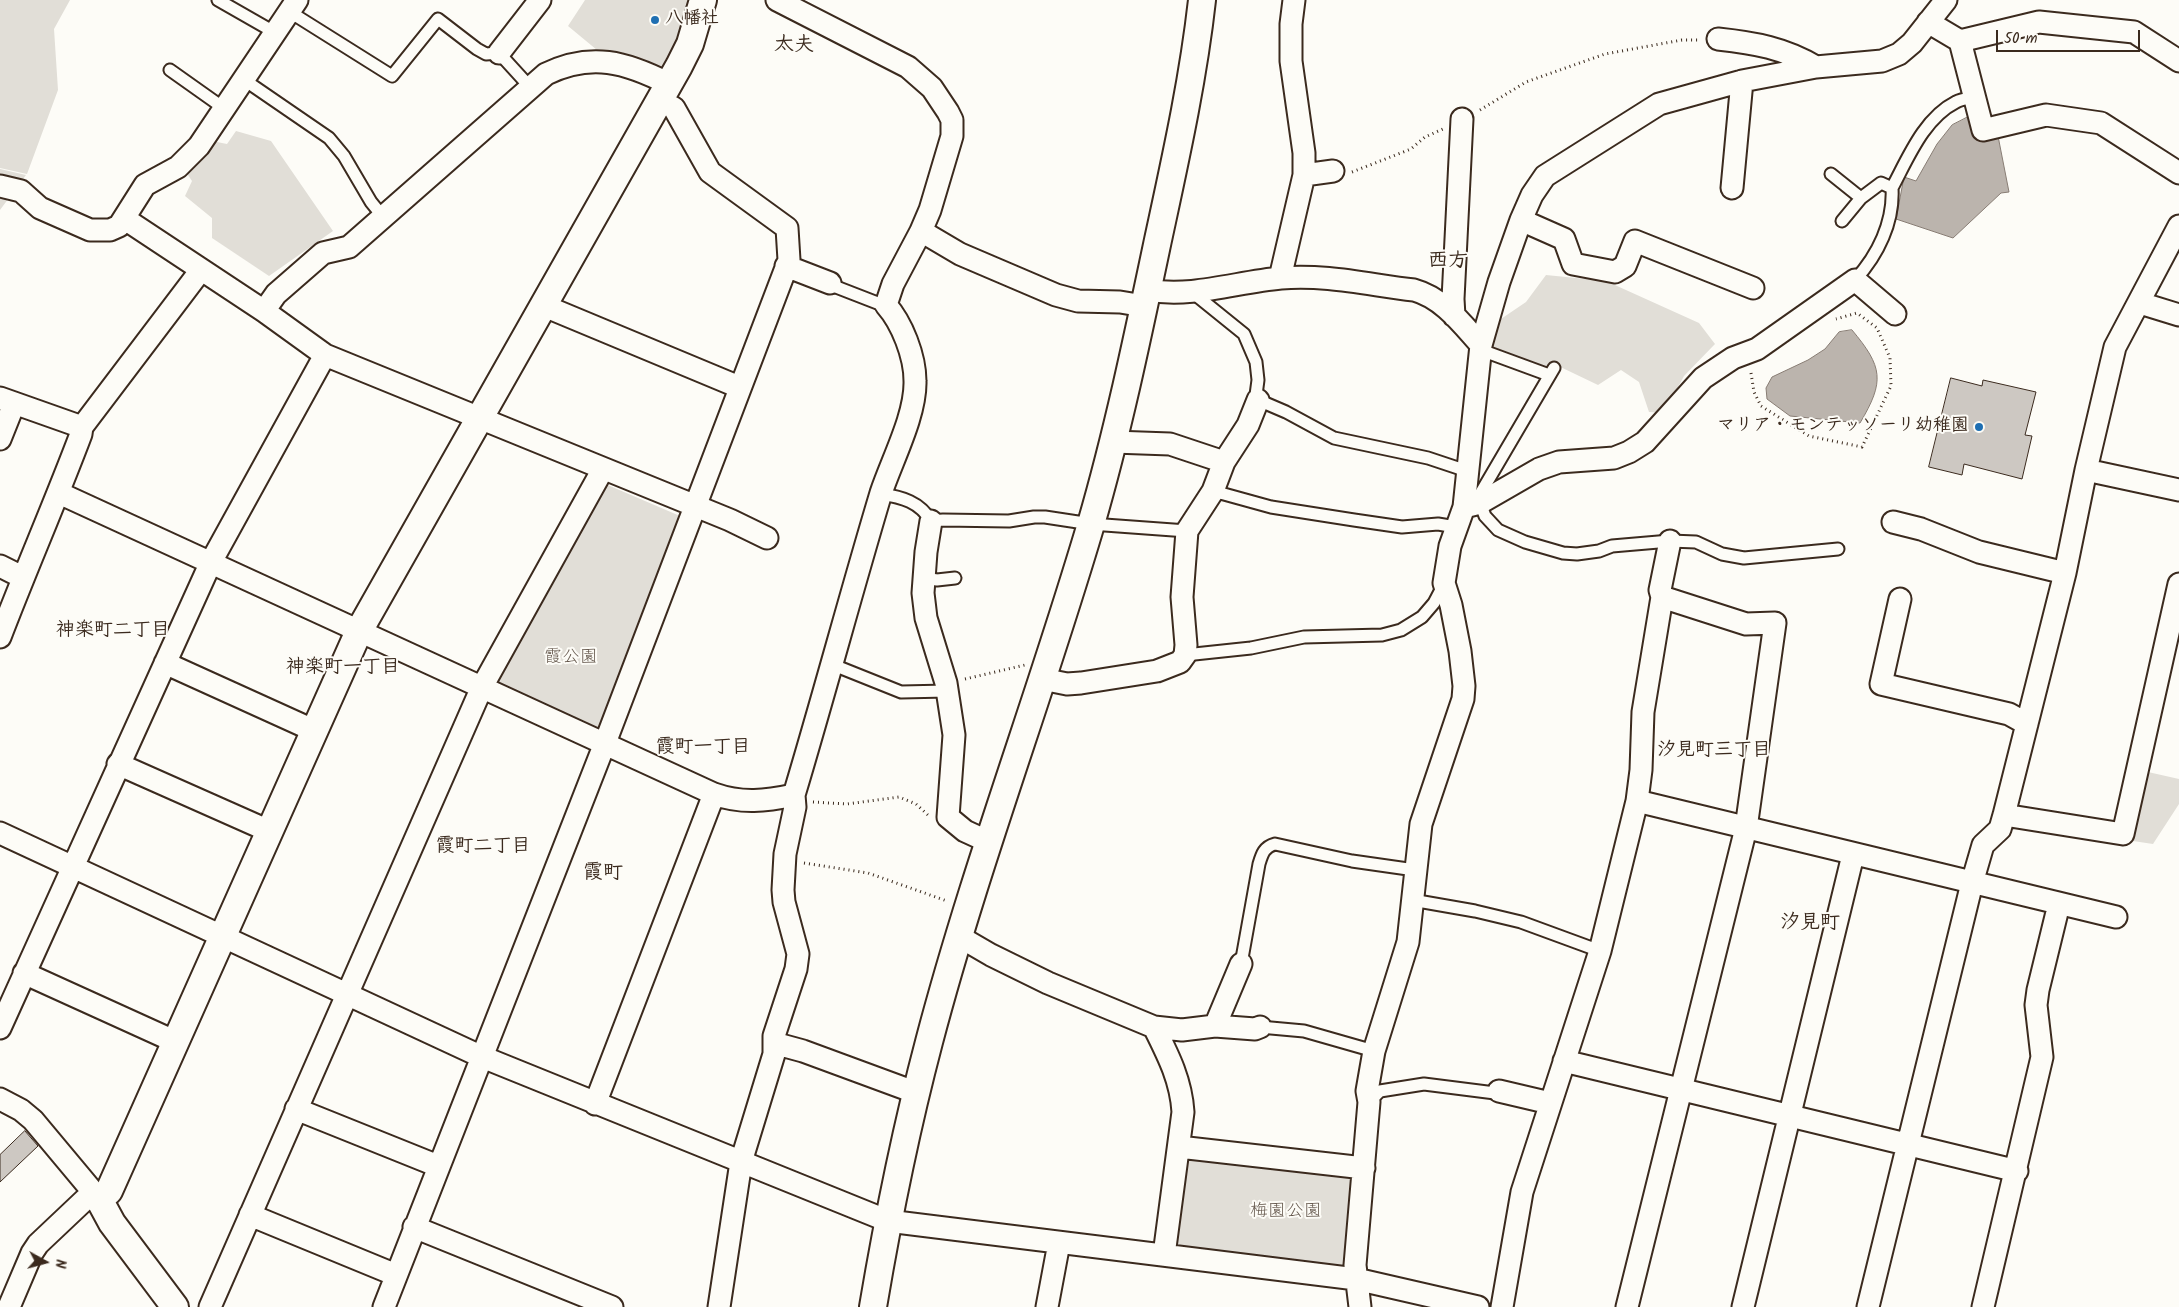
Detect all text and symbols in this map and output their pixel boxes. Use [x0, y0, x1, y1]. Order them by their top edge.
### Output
place label: 八幡社 [665, 9, 719, 31]
marker: 八幡社 [649, 14, 661, 26]
scale bar [1999, 20, 2143, 52]
text: 50 m [2004, 27, 2038, 51]
district label: 太夫 [774, 35, 814, 59]
district label: 西方 [1428, 251, 1468, 275]
place label: マリア・モンテッソーリ幼稚園 [1717, 416, 1969, 438]
marker: マリア・モンテッソーリ幼稚園 [1973, 421, 1985, 433]
district label: 神楽町二丁目 [56, 621, 170, 643]
park label: 霞公園 [544, 648, 598, 670]
district label: 神楽町一丁目 [286, 658, 400, 680]
district label: 霞町一丁目 [656, 738, 750, 760]
district label: 汐見町三丁目 [1657, 741, 1771, 763]
district label: 霞町二丁目 [436, 837, 530, 859]
district label: 霞町 [583, 863, 623, 887]
district label: 汐見町 [1780, 913, 1840, 937]
park label: 梅園公園 [1250, 1202, 1322, 1224]
north arrow [20, 1237, 70, 1287]
text: N [48, 1258, 71, 1270]

